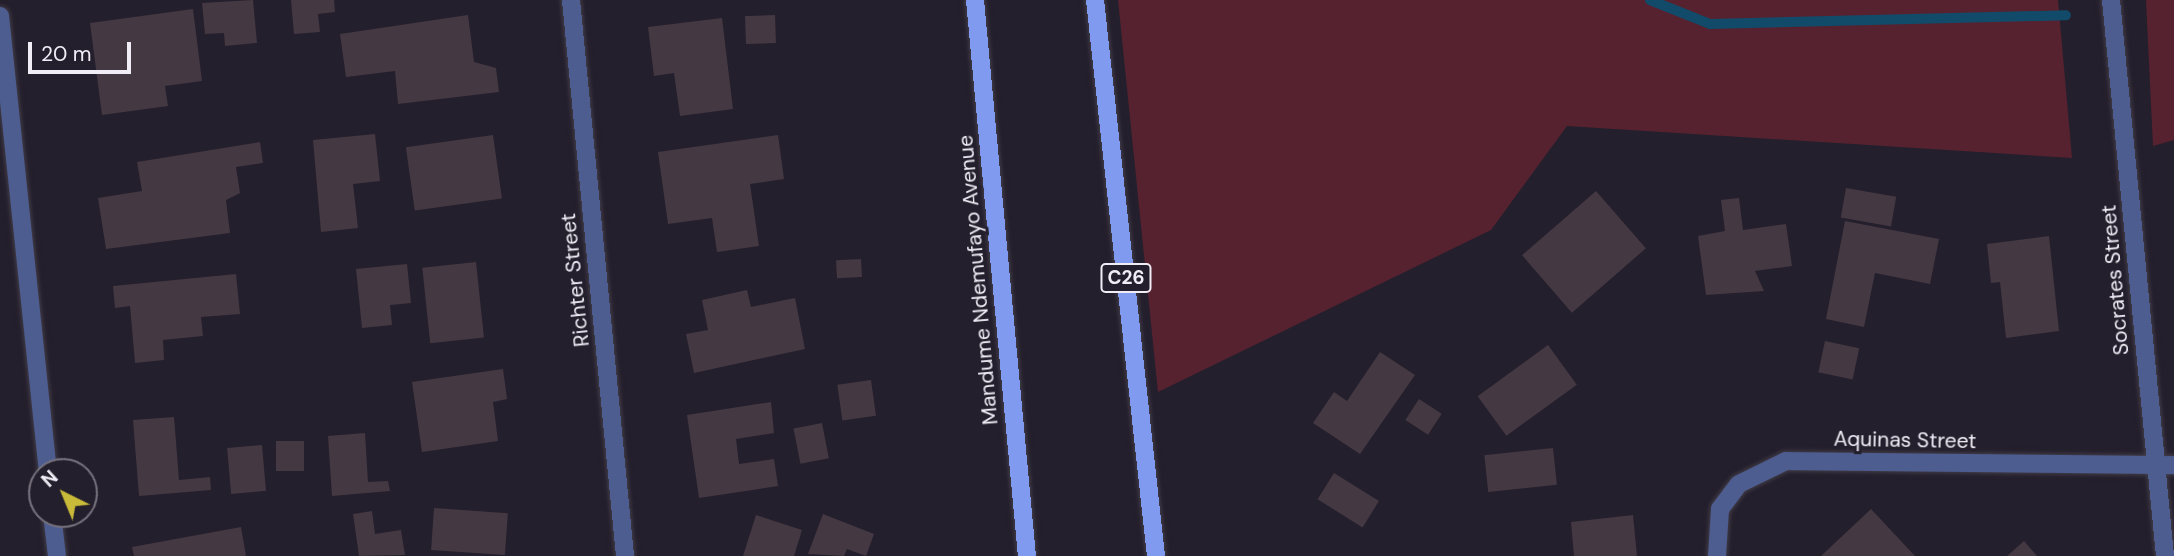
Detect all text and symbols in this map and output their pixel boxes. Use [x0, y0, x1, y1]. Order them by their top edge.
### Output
scale bar [32, 28, 135, 72]
text: 20 m [41, 40, 92, 68]
street label: Mandume Ndemufayo Avenue [953, 134, 1003, 426]
street label: Socrates Street [2096, 204, 2134, 356]
street label: Richter Street [555, 212, 595, 348]
road number: C26 [1100, 262, 1152, 294]
street label: Aquinas Street [1833, 426, 1977, 454]
north arrow [28, 458, 98, 528]
text: N [36, 465, 63, 493]

